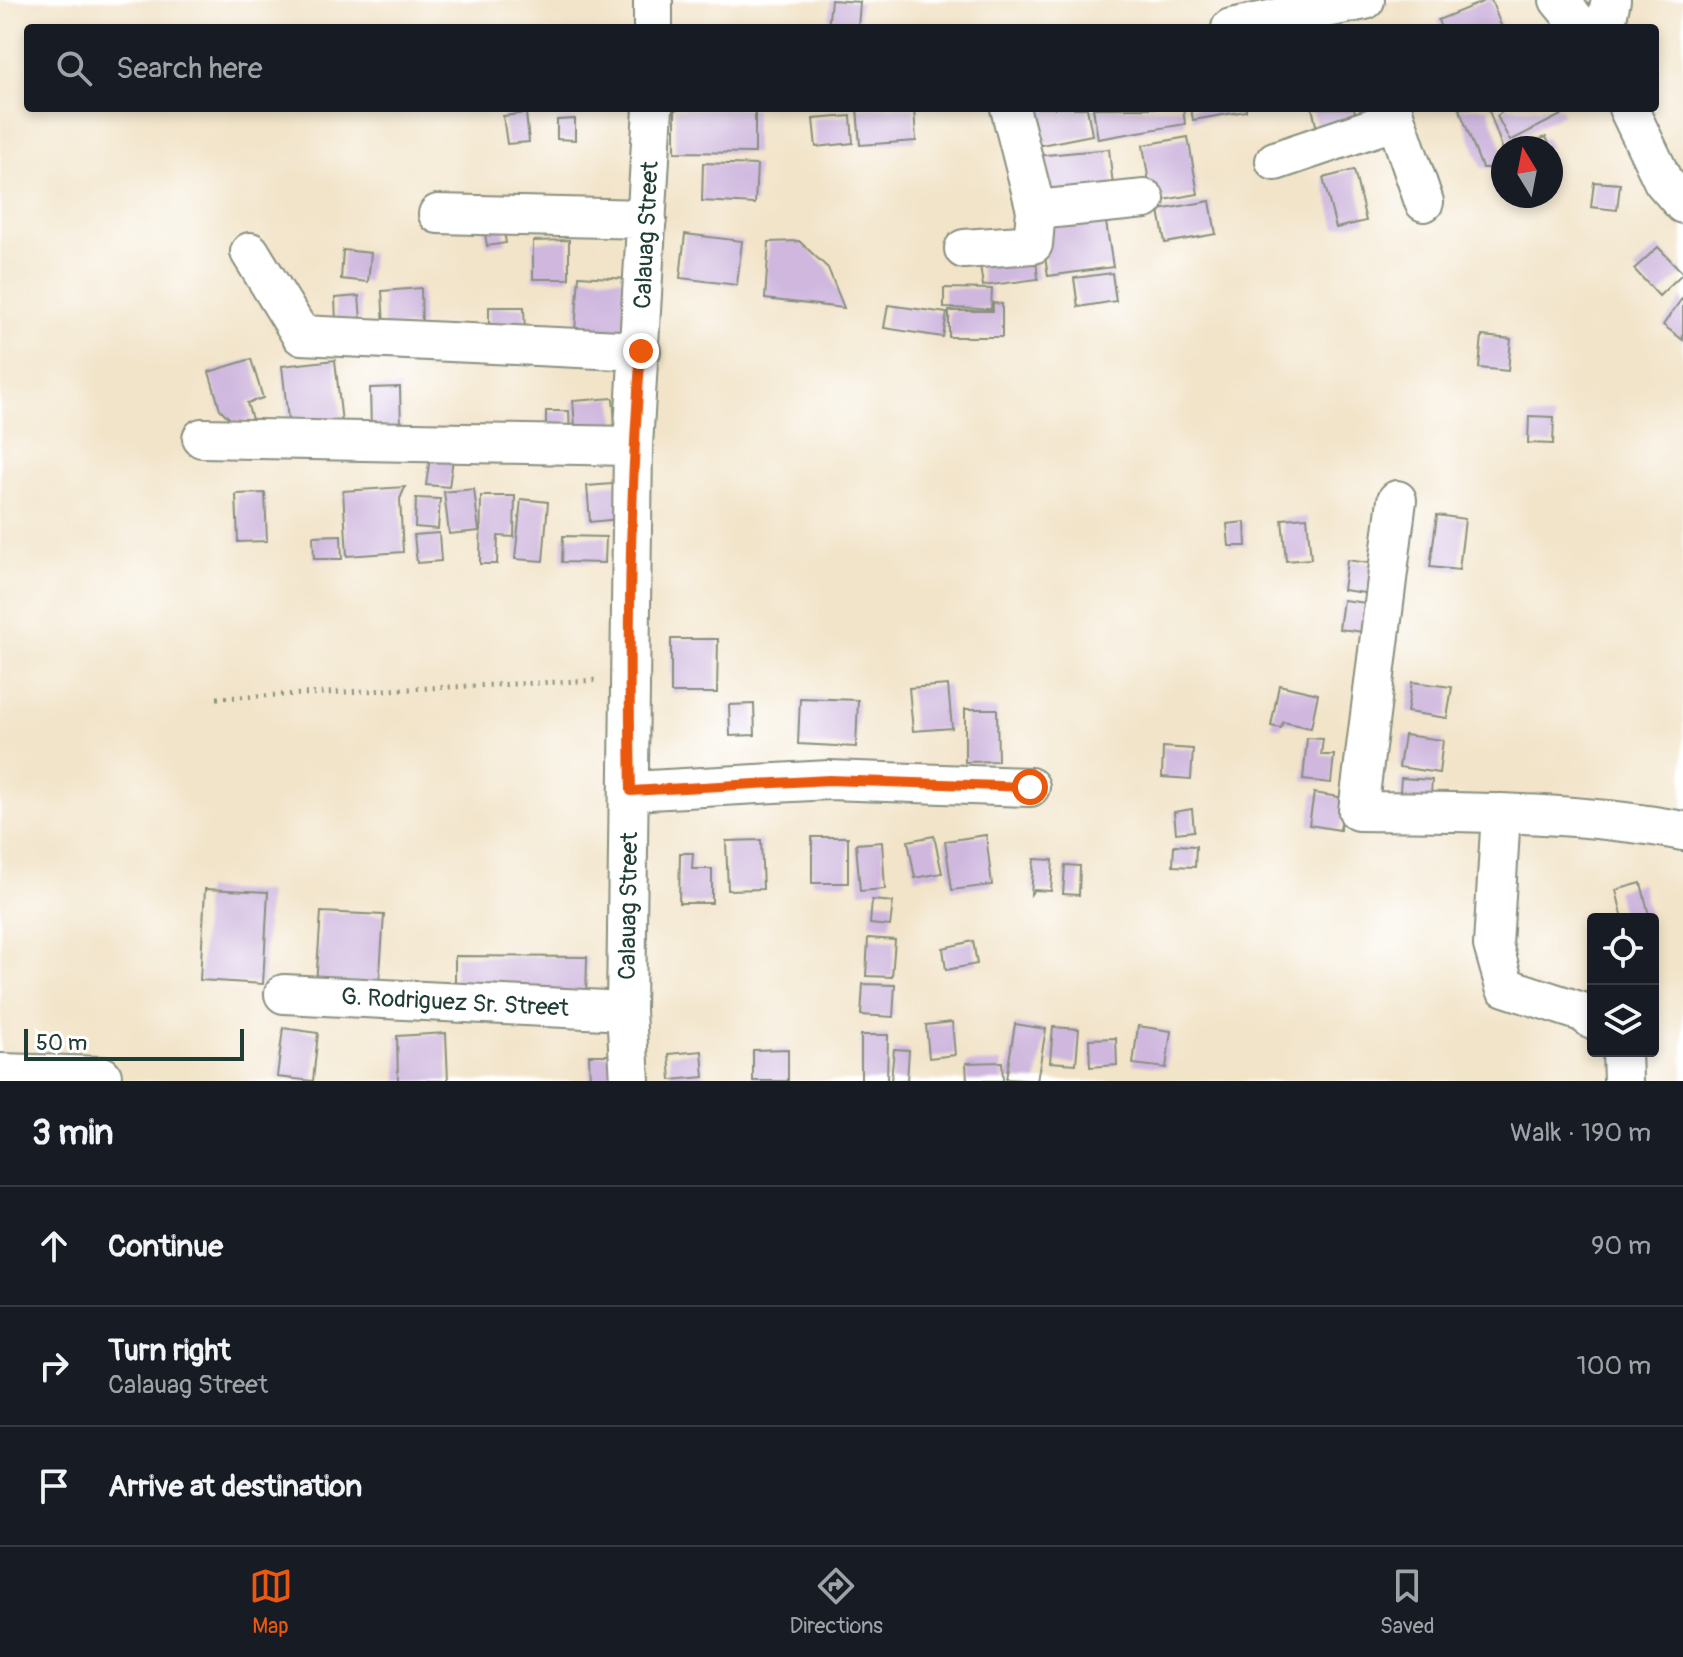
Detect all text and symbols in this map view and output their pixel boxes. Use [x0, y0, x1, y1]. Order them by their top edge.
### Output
search box [24, 24, 1659, 112]
icon: search [52, 46, 96, 90]
text: Search here [116, 50, 263, 87]
north arrow [1491, 136, 1563, 208]
street label: Calauag Street [628, 160, 665, 310]
route end [623, 333, 659, 369]
route start [1012, 769, 1048, 805]
street label: Calauag Street [613, 831, 644, 980]
map controls [1587, 913, 1659, 1057]
button: locate [1587, 913, 1659, 985]
street label: G. Rodriguez Sr. Street [340, 982, 570, 1023]
button: layers [1587, 985, 1659, 1057]
scale bar [24, 1025, 244, 1061]
text: 50 m [36, 1029, 87, 1057]
text: 3 min [32, 1112, 114, 1155]
text: Walk · 190 m [1510, 1117, 1651, 1149]
icon: ahead [32, 1224, 76, 1268]
text: Continue [108, 1228, 223, 1265]
text: 90 m [1591, 1230, 1651, 1262]
text: Turn right [108, 1332, 231, 1369]
icon: right [32, 1344, 76, 1388]
text: 100 m [1577, 1350, 1651, 1382]
text: Calauag Street [108, 1369, 268, 1401]
icon: arrive [32, 1464, 76, 1508]
text: Arrive at destination [108, 1468, 362, 1505]
tab: Map [249, 1564, 293, 1640]
tab: Directions [790, 1564, 883, 1640]
tab: Saved [1380, 1564, 1434, 1640]

